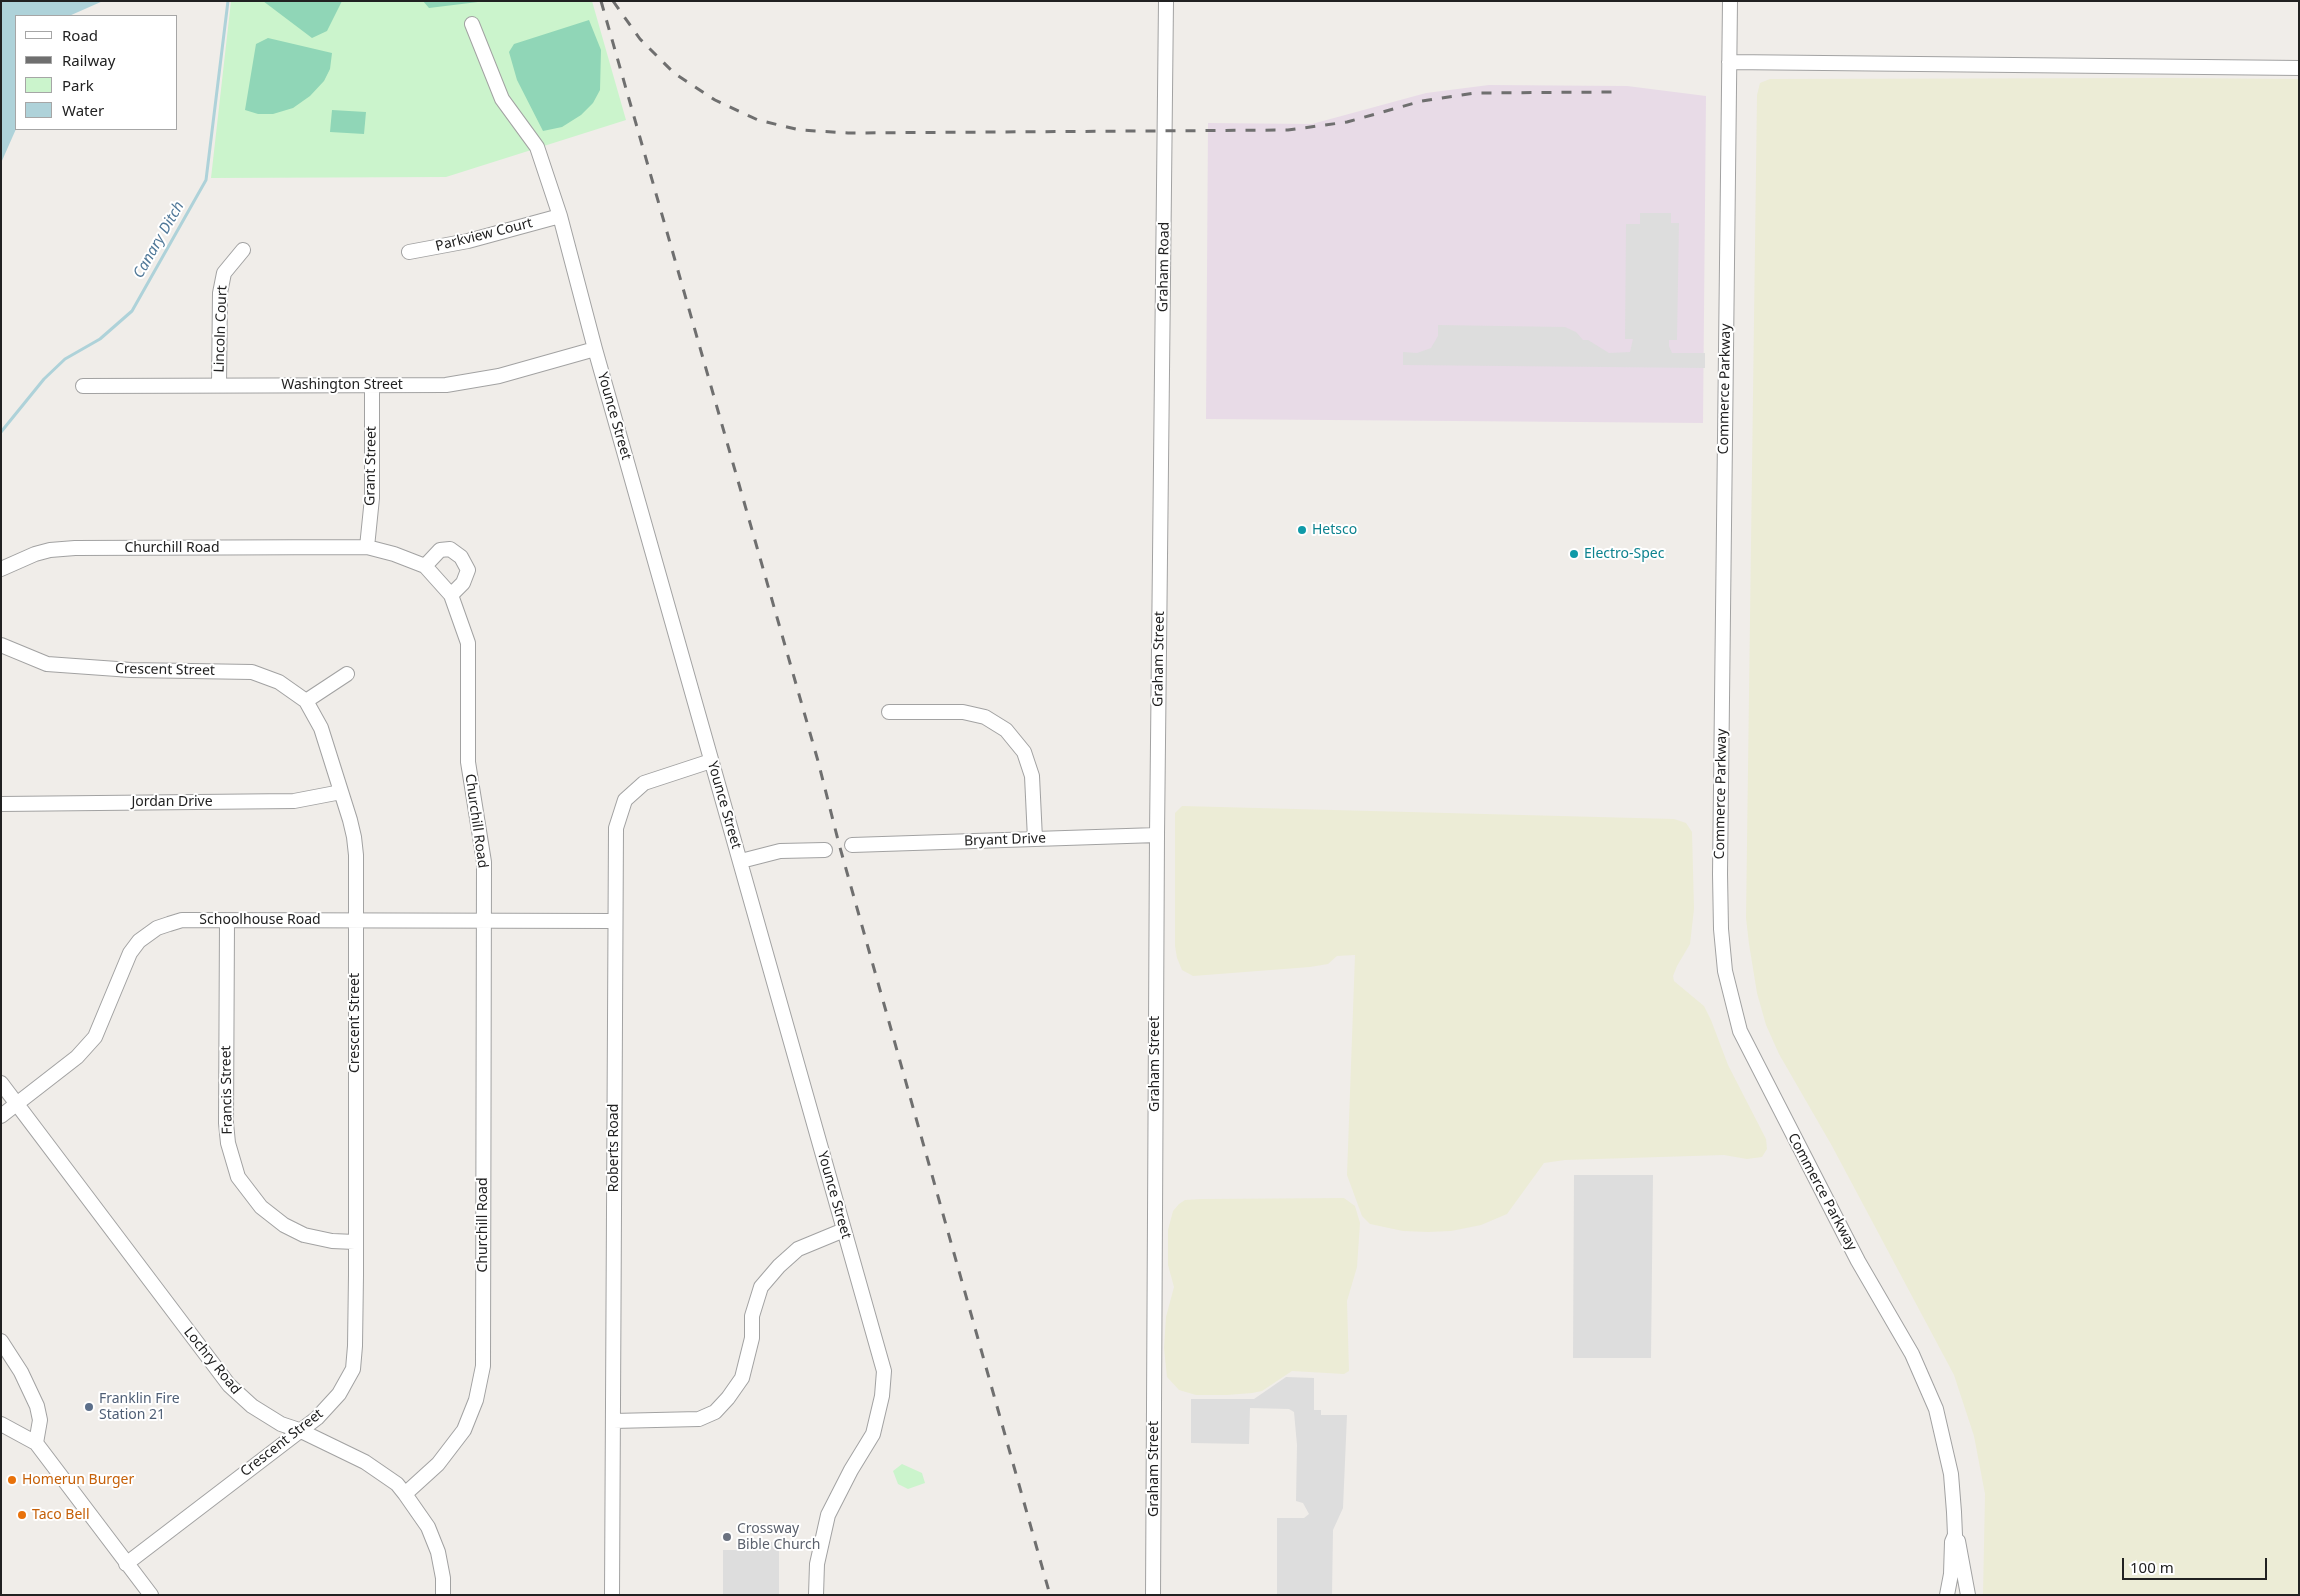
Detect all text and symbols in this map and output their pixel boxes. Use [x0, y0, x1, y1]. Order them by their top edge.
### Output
legend [15, 15, 178, 130]
text: Road [62, 25, 98, 45]
text: Railway [62, 50, 115, 70]
text: Park [62, 75, 94, 95]
text: Water [62, 100, 104, 120]
water label: Canary Ditch [130, 198, 188, 282]
street label: Parkview Court [434, 215, 534, 255]
street label: Graham Road [1155, 222, 1173, 312]
street label: Lincoln Court [211, 285, 231, 373]
street label: Commerce Parkway [1715, 323, 1735, 455]
street label: Younce Street [593, 370, 635, 462]
street label: Washington Street [281, 377, 403, 393]
street label: Grant Street [362, 426, 380, 506]
place label: Hetsco [1312, 522, 1357, 538]
marker: Hetsco [1296, 524, 1308, 536]
street label: Churchill Road [124, 540, 220, 556]
place label: Electro-Spec [1584, 546, 1664, 562]
marker: Electro-Spec [1568, 548, 1580, 560]
street label: Graham Street [1150, 611, 1168, 707]
street label: Crescent Street [115, 661, 215, 679]
street label: Commerce Parkway [1711, 728, 1731, 860]
street label: Younce Street [703, 759, 745, 851]
street label: Churchill Road [461, 773, 491, 869]
street label: Jordan Drive [131, 794, 213, 810]
street label: Bryant Drive [964, 830, 1046, 850]
street label: Schoolhouse Road [199, 912, 321, 928]
street label: Crescent Street [347, 973, 363, 1073]
street label: Graham Street [1147, 1016, 1163, 1112]
street label: Francis Street [218, 1045, 236, 1135]
street label: Roberts Road [606, 1104, 622, 1192]
street label: Commerce Parkway [1784, 1130, 1860, 1254]
street label: Younce Street [813, 1149, 855, 1241]
street label: Churchill Road [475, 1177, 491, 1273]
street label: Lochry Road [180, 1324, 244, 1398]
place label: Franklin Fire Station 21 [99, 1391, 180, 1424]
marker: Franklin Fire Station 21 [83, 1401, 95, 1413]
street label: Crescent Street [237, 1406, 327, 1480]
street label: Graham Street [1146, 1421, 1162, 1517]
place label: Homerun Burger [22, 1472, 134, 1488]
marker: Homerun Burger [6, 1474, 18, 1486]
place label: Taco Bell [32, 1507, 90, 1523]
marker: Taco Bell [16, 1509, 28, 1521]
place label: Crossway Bible Church [737, 1521, 820, 1554]
marker: Crossway Bible Church [721, 1531, 733, 1543]
scale bar [2125, 1548, 2270, 1580]
text: 100 m [2130, 1557, 2174, 1577]

